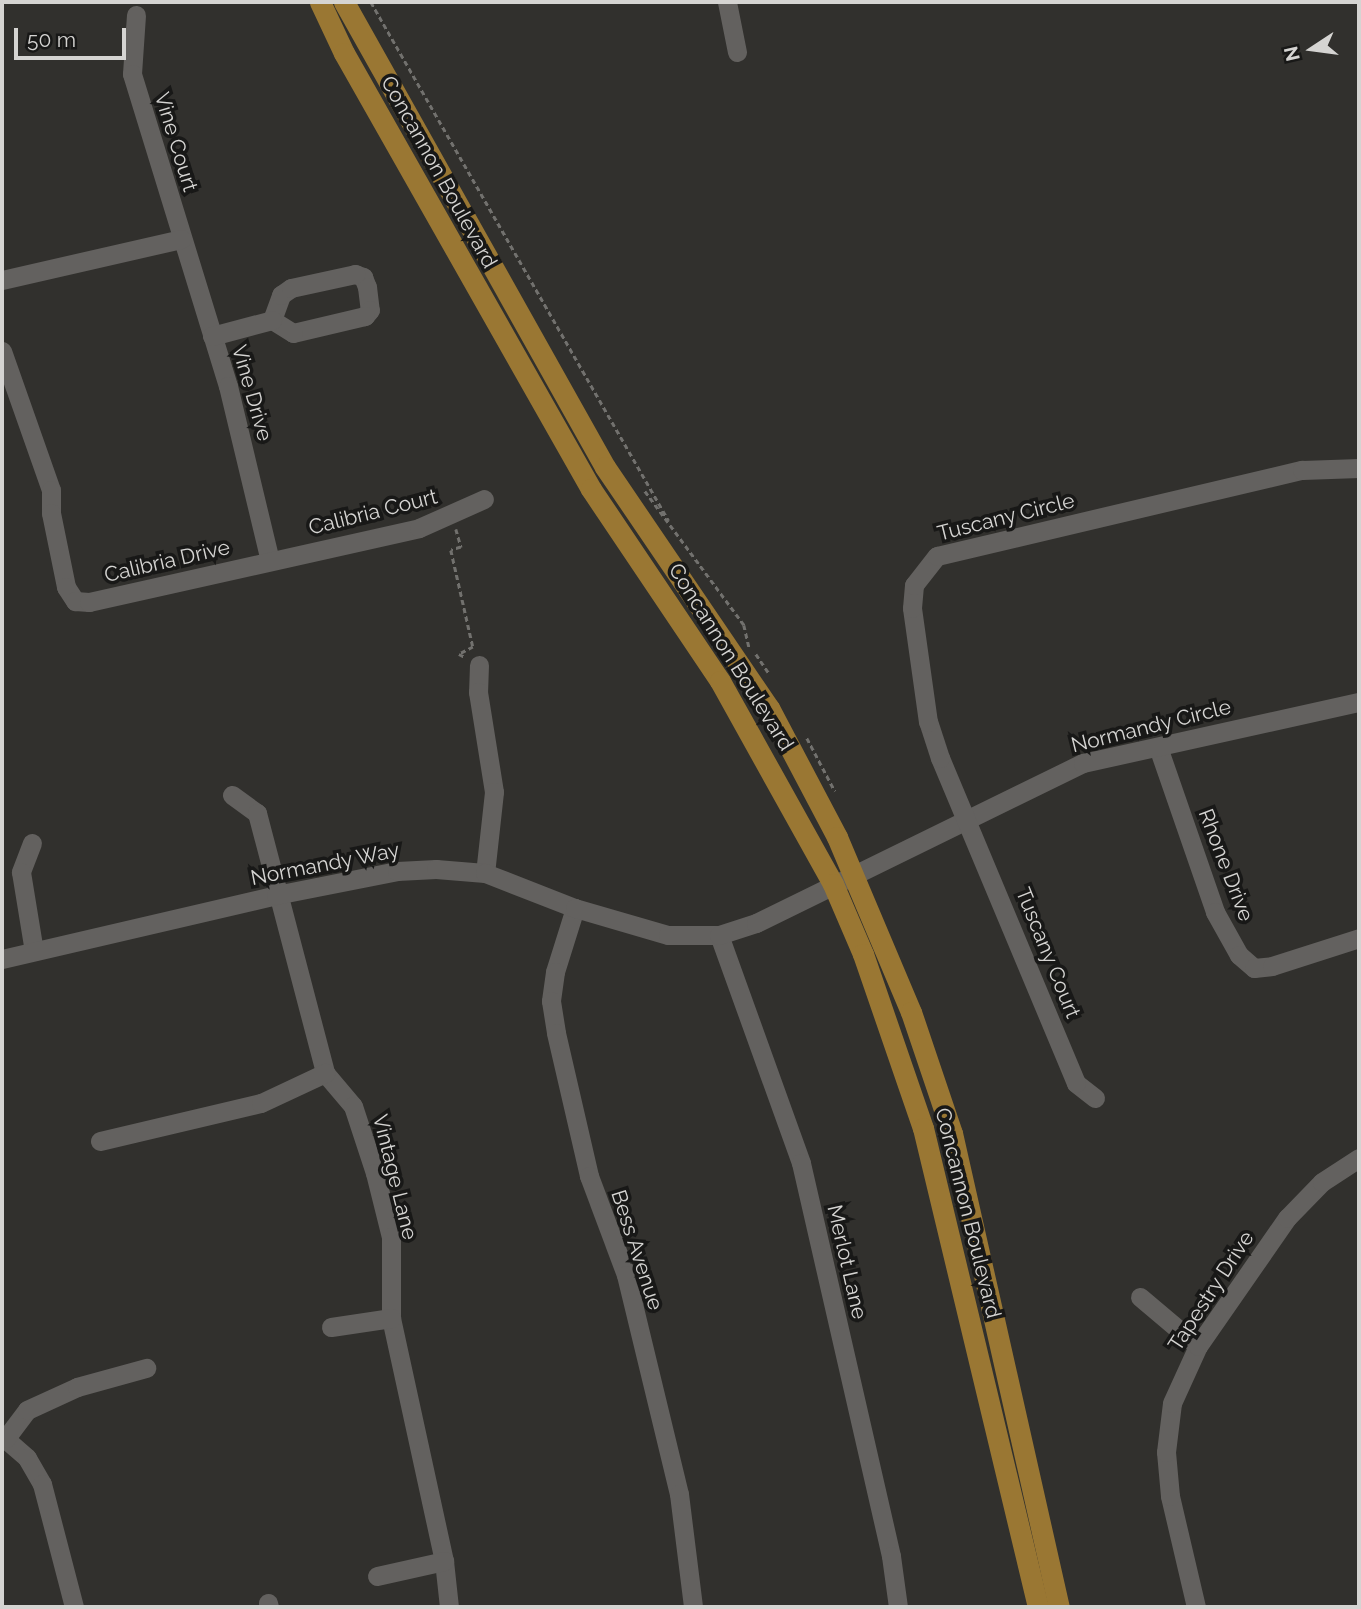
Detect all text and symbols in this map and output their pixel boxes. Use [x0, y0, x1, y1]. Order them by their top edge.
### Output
scale bar [18, 14, 130, 58]
north arrow [1277, 14, 1347, 84]
text: 50 m [27, 27, 76, 52]
text: N [1279, 44, 1304, 63]
street label: Concannon Boulevard [376, 71, 502, 273]
street label: Vine Court [149, 89, 203, 195]
street label: Vine Drive [226, 342, 278, 444]
street label: Calibria Court [306, 484, 440, 540]
street label: Tuscany Circle [935, 488, 1077, 546]
street label: Calibria Drive [102, 534, 232, 588]
street label: Concannon Boulevard [663, 559, 799, 755]
street label: Normandy Circle [1068, 694, 1234, 758]
street label: Rhone Drive [1193, 805, 1259, 925]
street label: Normandy Way [248, 837, 402, 891]
street label: Tuscany Court [1010, 884, 1086, 1022]
street label: Concannon Boulevard [930, 1105, 1006, 1321]
street label: Vintage Lane [367, 1112, 423, 1242]
street label: Bess Avenue [606, 1186, 668, 1314]
street label: Merlot Lane [822, 1202, 872, 1322]
street label: Tapestry Drive [1163, 1226, 1259, 1356]

